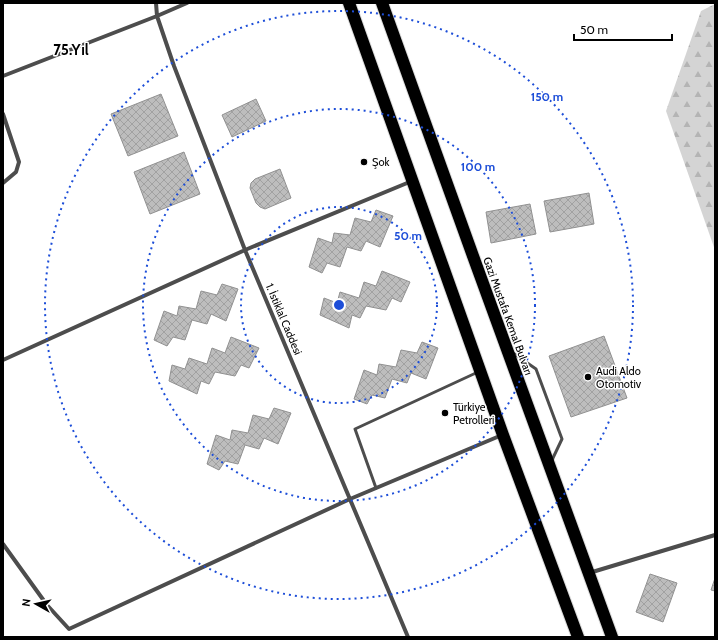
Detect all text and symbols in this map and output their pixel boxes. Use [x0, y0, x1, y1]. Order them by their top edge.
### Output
scale bar [574, 16, 672, 42]
text: 50 m [580, 22, 608, 37]
district label: 75.Yıl [53, 41, 89, 59]
text: 150 m [531, 89, 563, 104]
place label: Şok [372, 155, 389, 169]
marker: Şok [359, 157, 369, 167]
text: 100 m [461, 159, 495, 174]
text: 50 m [394, 228, 422, 243]
street label: Gazi Mustafa Kemal Bulvarı [480, 255, 536, 377]
street label: 1. İstiklal Caddesi [263, 281, 305, 357]
centre of rings [332, 298, 346, 312]
place label: Audi Aldo Otomotiv [596, 364, 642, 391]
marker: Audi Aldo Otomotiv [583, 372, 593, 382]
place label: Türkiye Petrolleri [453, 400, 494, 427]
marker: Türkiye Petrolleri [440, 408, 450, 418]
north arrow [16, 584, 56, 624]
text: N [19, 598, 34, 607]

